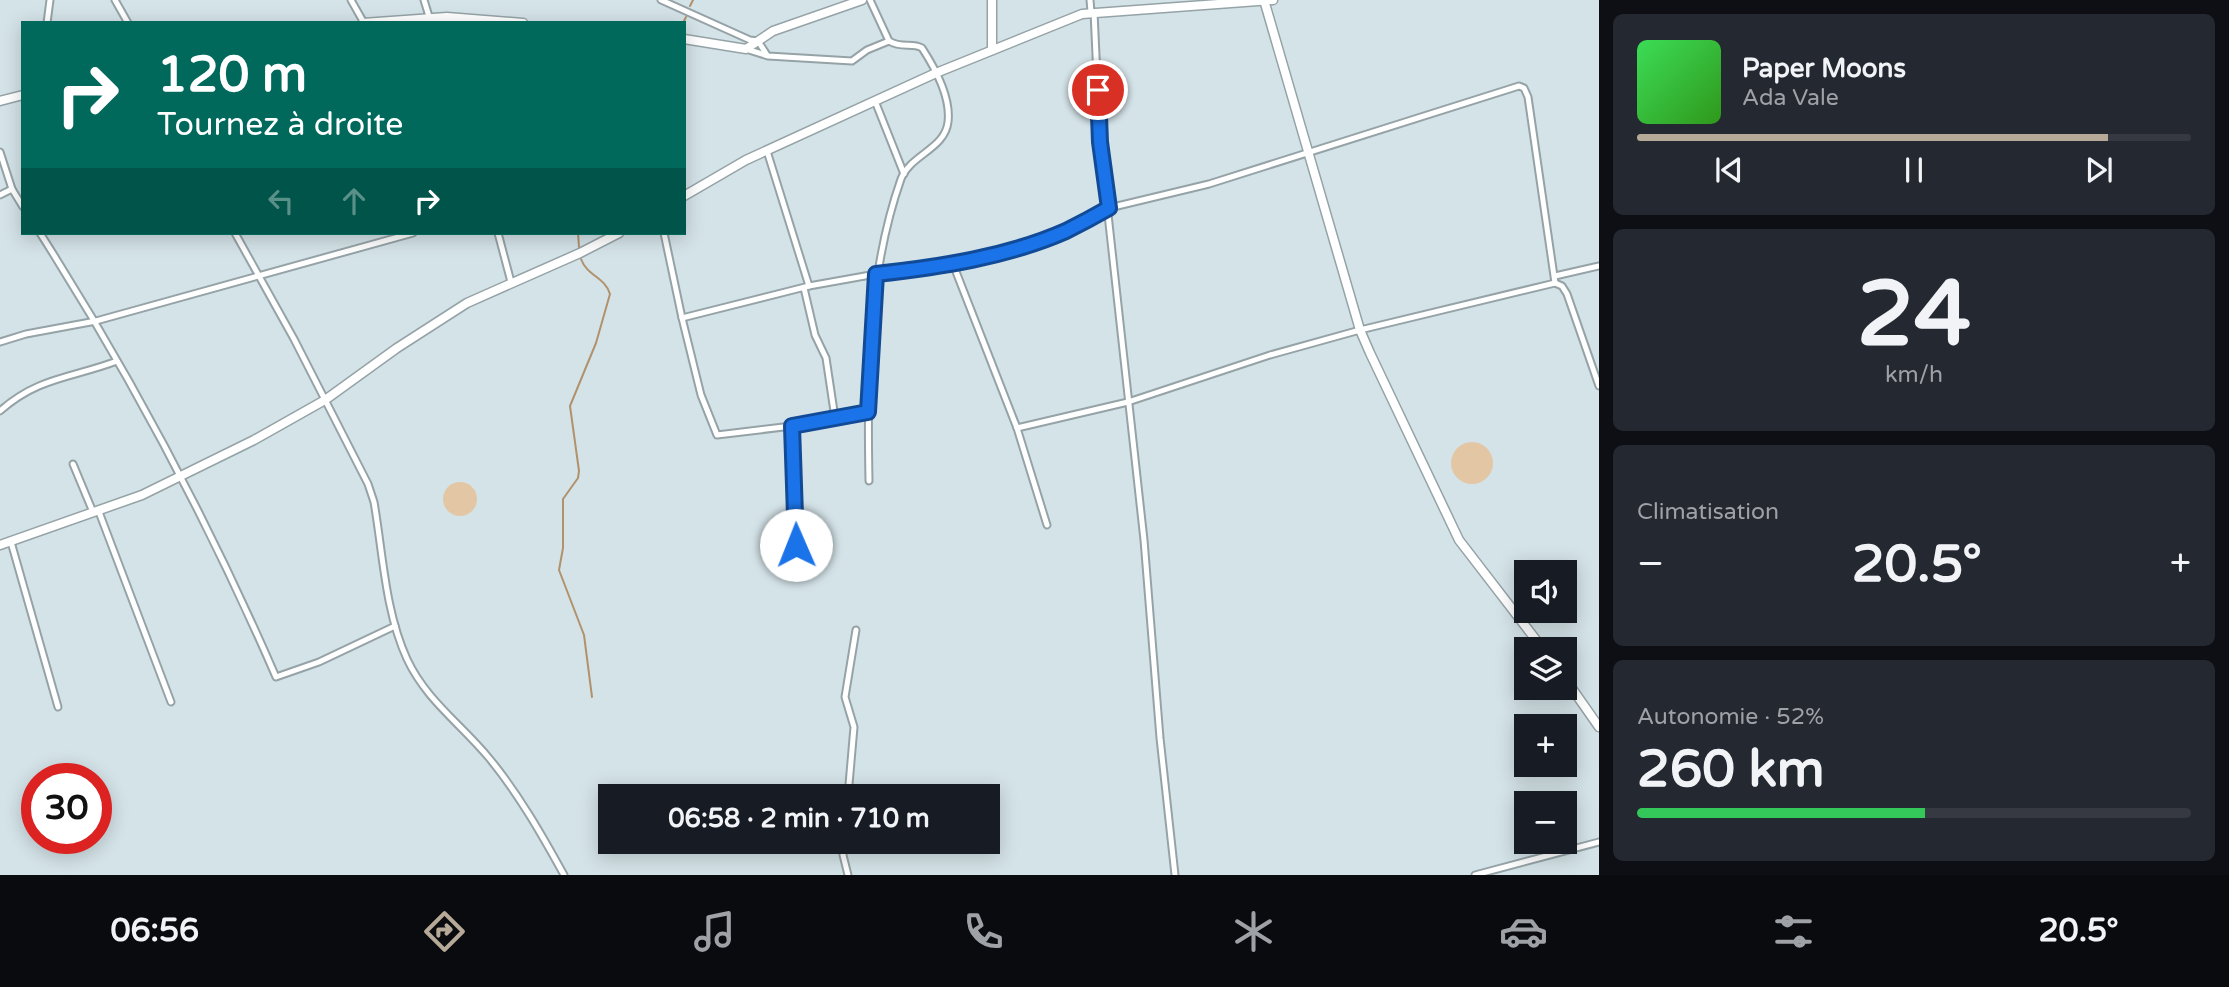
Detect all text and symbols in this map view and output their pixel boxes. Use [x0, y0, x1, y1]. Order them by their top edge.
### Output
text: 120 m [157, 46, 307, 105]
icon: right [42, 49, 133, 140]
text: Paper Moons [1742, 53, 1906, 84]
pin [1068, 60, 1128, 120]
icon: arrive [1079, 71, 1117, 109]
text: Ada Vale [1742, 84, 1839, 112]
text: Tournez à droite [157, 106, 403, 144]
icon: previous [1710, 151, 1748, 189]
icon: pause [1895, 151, 1933, 189]
icon: next [2080, 151, 2118, 189]
icon: left [262, 182, 300, 220]
icon: ahead [335, 182, 373, 220]
icon: right [408, 182, 446, 220]
text: 24 [1857, 260, 1971, 370]
text: km/h [1885, 361, 1943, 389]
text: Climatisation [1637, 498, 1779, 526]
position arrow [759, 508, 833, 582]
text: 20.5° [1852, 533, 1982, 596]
text: − [1637, 541, 1664, 587]
text: + [2170, 541, 2191, 587]
map controls [1514, 560, 1577, 854]
button: sound [1514, 560, 1577, 623]
button: layers [1514, 637, 1577, 700]
text: Autonomie · 52% [1637, 703, 1824, 731]
button: + [1514, 714, 1577, 777]
text: 260 km [1637, 738, 1825, 801]
speed limit sign: 30 [21, 763, 112, 854]
button: − [1514, 791, 1577, 854]
text: 06:58 · 2 min · 710 m [668, 803, 930, 834]
icon: directions [420, 907, 469, 956]
icon: music [690, 907, 739, 956]
icon: phone [959, 907, 1008, 956]
icon: climate [1229, 907, 1278, 956]
icon: car [1499, 907, 1548, 956]
icon: filters [1769, 907, 1818, 956]
text: 06:56 [110, 912, 199, 950]
text: 20.5° [2038, 912, 2119, 950]

